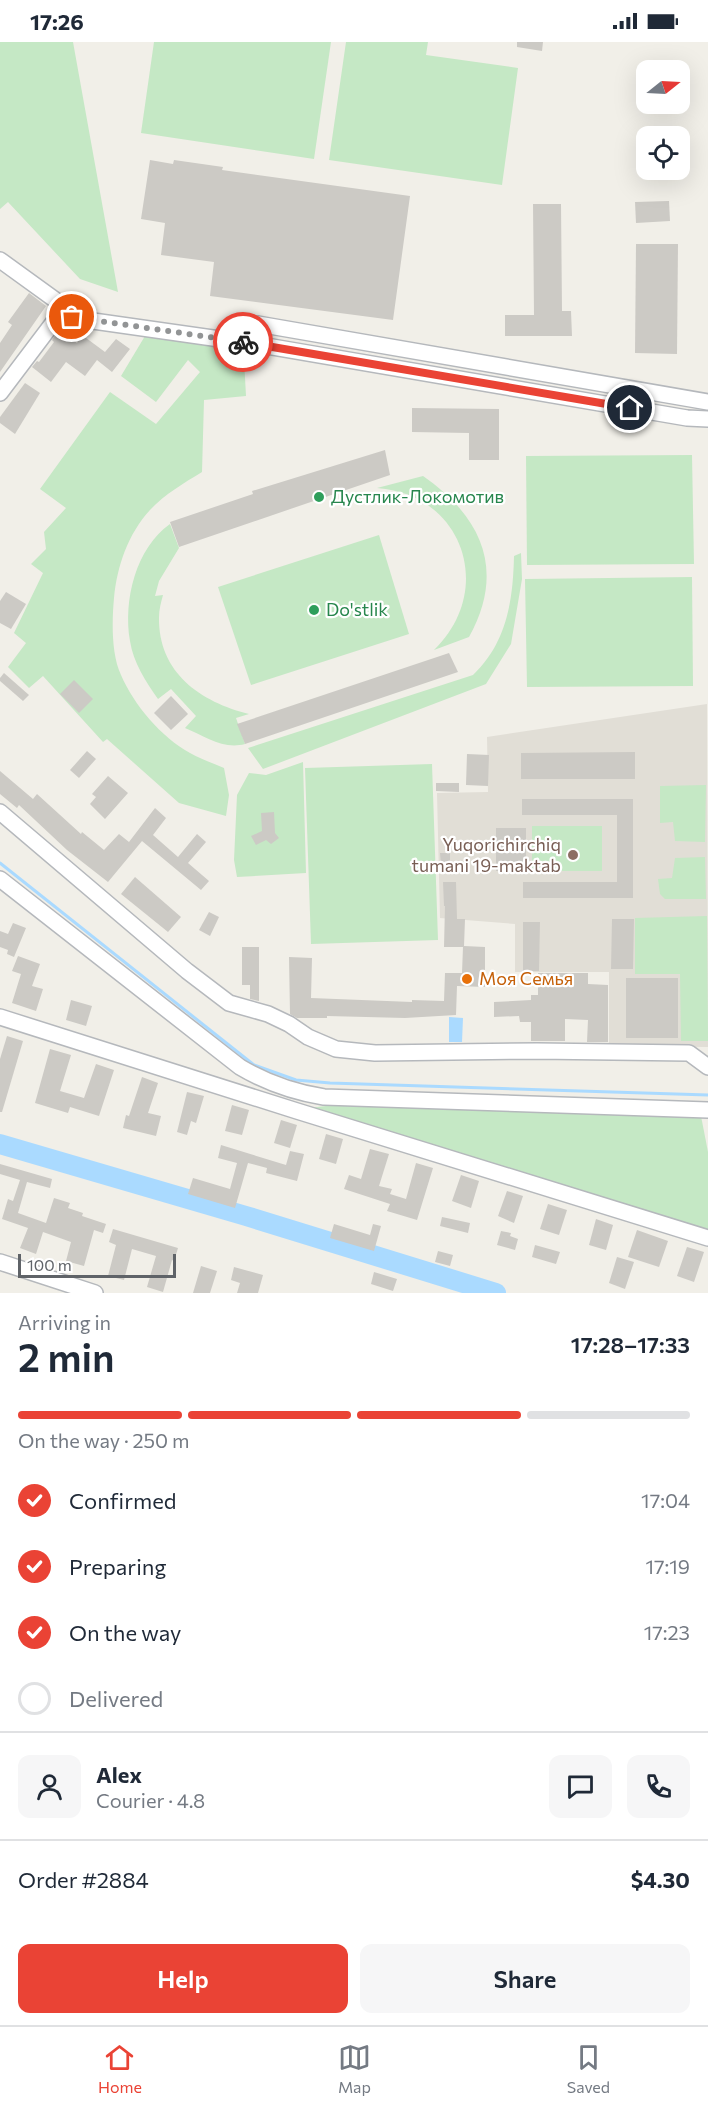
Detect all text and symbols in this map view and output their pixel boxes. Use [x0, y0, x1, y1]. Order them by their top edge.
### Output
text: 17:26 [30, 8, 84, 35]
north arrow [636, 60, 690, 114]
map controls [636, 60, 690, 180]
button: locate [636, 126, 690, 180]
pin [46, 291, 97, 342]
icon: bag [55, 300, 88, 333]
courier [213, 312, 273, 372]
icon: bike [227, 326, 260, 359]
pin [604, 382, 655, 433]
icon: home [613, 391, 646, 424]
place label: Дустлик-Локомотив [331, 485, 504, 507]
marker: Дустлик-Локомотив [312, 490, 326, 504]
place label: Do'stlik [326, 598, 388, 620]
marker: Do'stlik [307, 603, 321, 617]
place label: Yuqorichirchiq tumani 19-maktab [412, 833, 561, 876]
marker: Yuqorichirchiq tumani 19-maktab [566, 848, 580, 862]
place label: Моя Семья [479, 967, 573, 989]
marker: Моя Семья [460, 972, 474, 986]
scale bar [18, 1251, 176, 1278]
text: 100 m [27, 1255, 72, 1274]
text: Arriving in [18, 1310, 111, 1334]
text: 17:28–17:33 [571, 1331, 690, 1358]
text: 2 min [18, 1332, 115, 1380]
text: On the way · 250 m [18, 1428, 189, 1452]
icon: check [18, 1484, 51, 1517]
text: Confirmed [69, 1487, 176, 1514]
text: 17:04 [641, 1488, 690, 1512]
icon: check [18, 1550, 51, 1583]
text: Preparing [69, 1553, 166, 1580]
text: 17:19 [645, 1554, 690, 1578]
icon: check [18, 1616, 51, 1649]
text: On the way [69, 1619, 181, 1646]
text: 17:23 [644, 1620, 690, 1644]
text: Delivered [69, 1685, 163, 1712]
button: person [18, 1755, 81, 1818]
button: chat [549, 1755, 612, 1818]
button: phone [627, 1755, 690, 1818]
text: Alex [96, 1761, 142, 1788]
text: Courier · 4.8 [96, 1788, 205, 1812]
text: Order #2884 [18, 1866, 149, 1893]
text: $4.30 [631, 1866, 690, 1893]
button: Help [18, 1944, 348, 2013]
button: Share [360, 1944, 690, 2013]
tab: Home [98, 2041, 142, 2096]
tab: Map [338, 2041, 371, 2096]
tab: Saved [567, 2041, 610, 2096]

